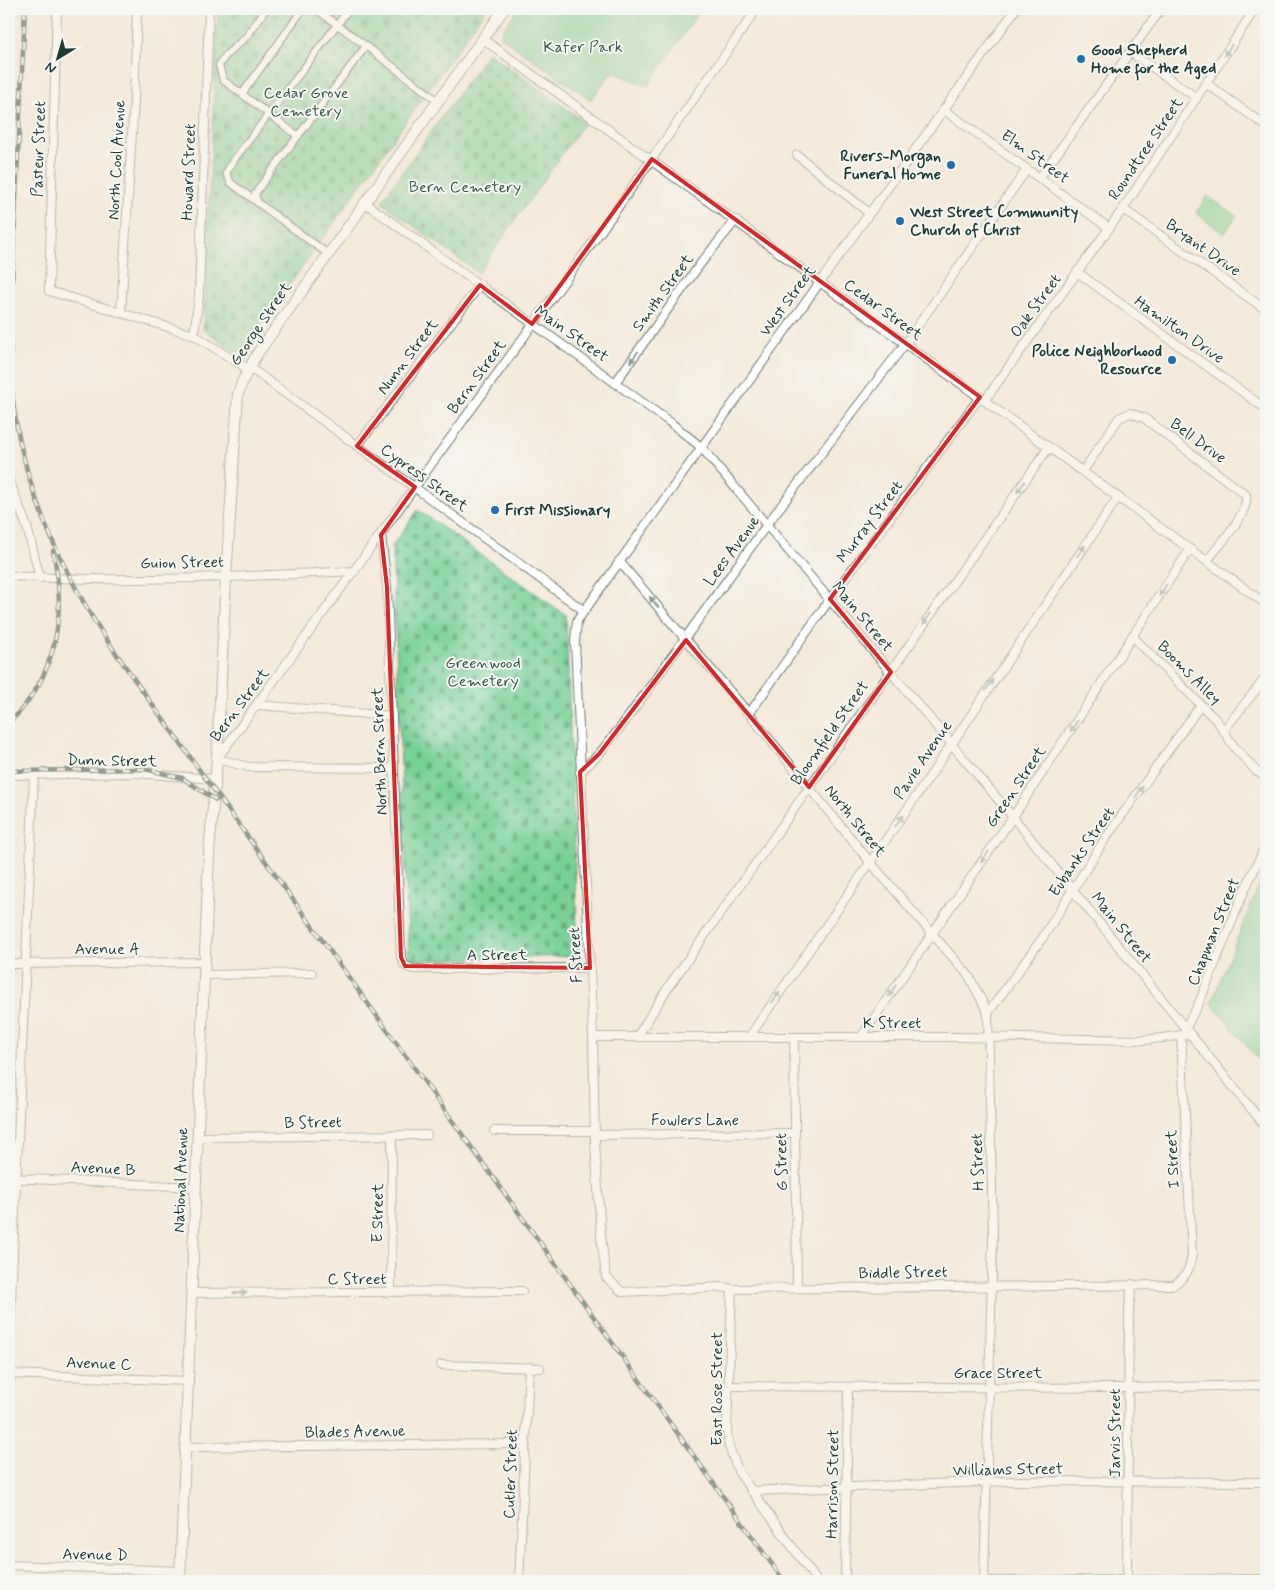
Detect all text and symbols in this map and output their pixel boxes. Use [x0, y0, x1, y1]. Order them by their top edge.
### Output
north arrow [32, 32, 82, 82]
park label: Kafer Park [543, 37, 623, 58]
place label: Good Shepherd Home for the Aged [1091, 40, 1216, 81]
one-way arrow [1224, 43, 1233, 56]
marker: Good Shepherd Home for the Aged [1075, 53, 1087, 65]
text: N [42, 58, 60, 78]
park label: Cedar Grove Cemetery [263, 83, 349, 122]
street label: Roundtree Street [1104, 93, 1188, 204]
street label: North Cool Avenue [103, 99, 131, 221]
street label: Pasteur Street [27, 100, 51, 198]
street label: Howard Street [177, 123, 201, 221]
street label: Elm Street [997, 125, 1074, 189]
place label: Rivers-Morgan Funeral Home [840, 146, 941, 185]
marker: Rivers-Morgan Funeral Home [945, 159, 957, 171]
park label: Bern Cemetery [409, 177, 521, 198]
place label: West Street Community Church of Christ [909, 202, 1079, 241]
street label: Bryant Drive [1161, 214, 1245, 282]
marker: West Street Community Church of Christ [894, 215, 906, 227]
street label: Smith Street [628, 249, 699, 336]
street label: West Street [755, 261, 821, 341]
street label: Oak Street [1006, 270, 1066, 342]
street label: Cedar Street [839, 274, 927, 346]
street label: George Street [225, 277, 298, 371]
street label: Hamilton Drive [1130, 291, 1228, 369]
street label: Main Street [530, 301, 613, 368]
street label: Nunn Street [373, 315, 444, 399]
street label: Bern Street [443, 335, 511, 418]
place label: Police Neighborhood Resource [1032, 341, 1162, 380]
one-way arrow [629, 350, 639, 364]
marker: Police Neighborhood Resource [1166, 354, 1178, 366]
street label: Bell Drive [1166, 414, 1230, 468]
street label: Cypress Street [376, 439, 473, 517]
street label: Murray Street [832, 477, 908, 567]
one-way arrow [1016, 480, 1026, 493]
place label: First Missionary [505, 500, 610, 521]
marker: First Missionary [489, 504, 501, 516]
street label: Lees Avenue [699, 511, 765, 591]
one-way arrow [1076, 544, 1086, 558]
street label: Guion Street [140, 552, 224, 574]
street label: Main Street [826, 577, 898, 657]
one-way arrow [1158, 583, 1168, 596]
one-way arrow [648, 597, 660, 609]
one-way arrow [922, 612, 932, 626]
street label: Booms Alley [1152, 636, 1226, 710]
park label: Greenwood Cemetery [445, 653, 521, 692]
street label: Bern Street [205, 664, 275, 746]
one-way arrow [652, 672, 662, 686]
street label: Bloomfield Street [786, 676, 874, 789]
one-way arrow [984, 679, 994, 692]
street label: North Bern Street [367, 686, 393, 815]
street label: Pavie Avenue [889, 716, 957, 804]
one-way arrow [1069, 719, 1078, 732]
street label: Green Street [981, 742, 1051, 832]
street label: Dunn Street [67, 750, 158, 772]
street label: North Street [819, 780, 891, 862]
one-way arrow [1134, 786, 1144, 799]
street label: Eubanks Street [1044, 803, 1120, 901]
one-way arrow [894, 814, 904, 827]
one-way arrow [981, 851, 990, 864]
street label: Chapman Street [1183, 874, 1245, 989]
street label: Main Street [1086, 888, 1156, 968]
street label: F Street [564, 927, 588, 983]
street label: Avenue A [75, 939, 139, 960]
street label: A Street [467, 945, 528, 966]
one-way arrow [887, 984, 897, 997]
one-way arrow [771, 990, 781, 1004]
street label: K Street [863, 1013, 921, 1034]
street label: Fowlers Lane [651, 1110, 739, 1131]
street label: B Street [284, 1112, 342, 1134]
street label: National Avenue [169, 1126, 193, 1233]
street label: I Street [1161, 1129, 1185, 1189]
street label: G Street [771, 1133, 793, 1191]
street label: H Street [966, 1133, 990, 1191]
street label: Avenue B [70, 1157, 136, 1181]
street label: E Street [367, 1182, 389, 1243]
street label: Biddle Street [858, 1262, 948, 1284]
street label: C Street [328, 1269, 386, 1290]
one-way arrow [232, 1289, 248, 1297]
street label: East Rose Street [707, 1332, 728, 1446]
street label: Avenue C [66, 1352, 132, 1376]
street label: Grace Street [953, 1363, 1043, 1384]
street label: Jarvis Street [1105, 1388, 1126, 1478]
street label: Blades Avenue [304, 1421, 406, 1443]
street label: Cutler Street [499, 1429, 523, 1519]
street label: Harrison Street [822, 1429, 844, 1539]
street label: Williams Street [953, 1459, 1064, 1481]
street label: Avenue D [62, 1544, 128, 1566]

